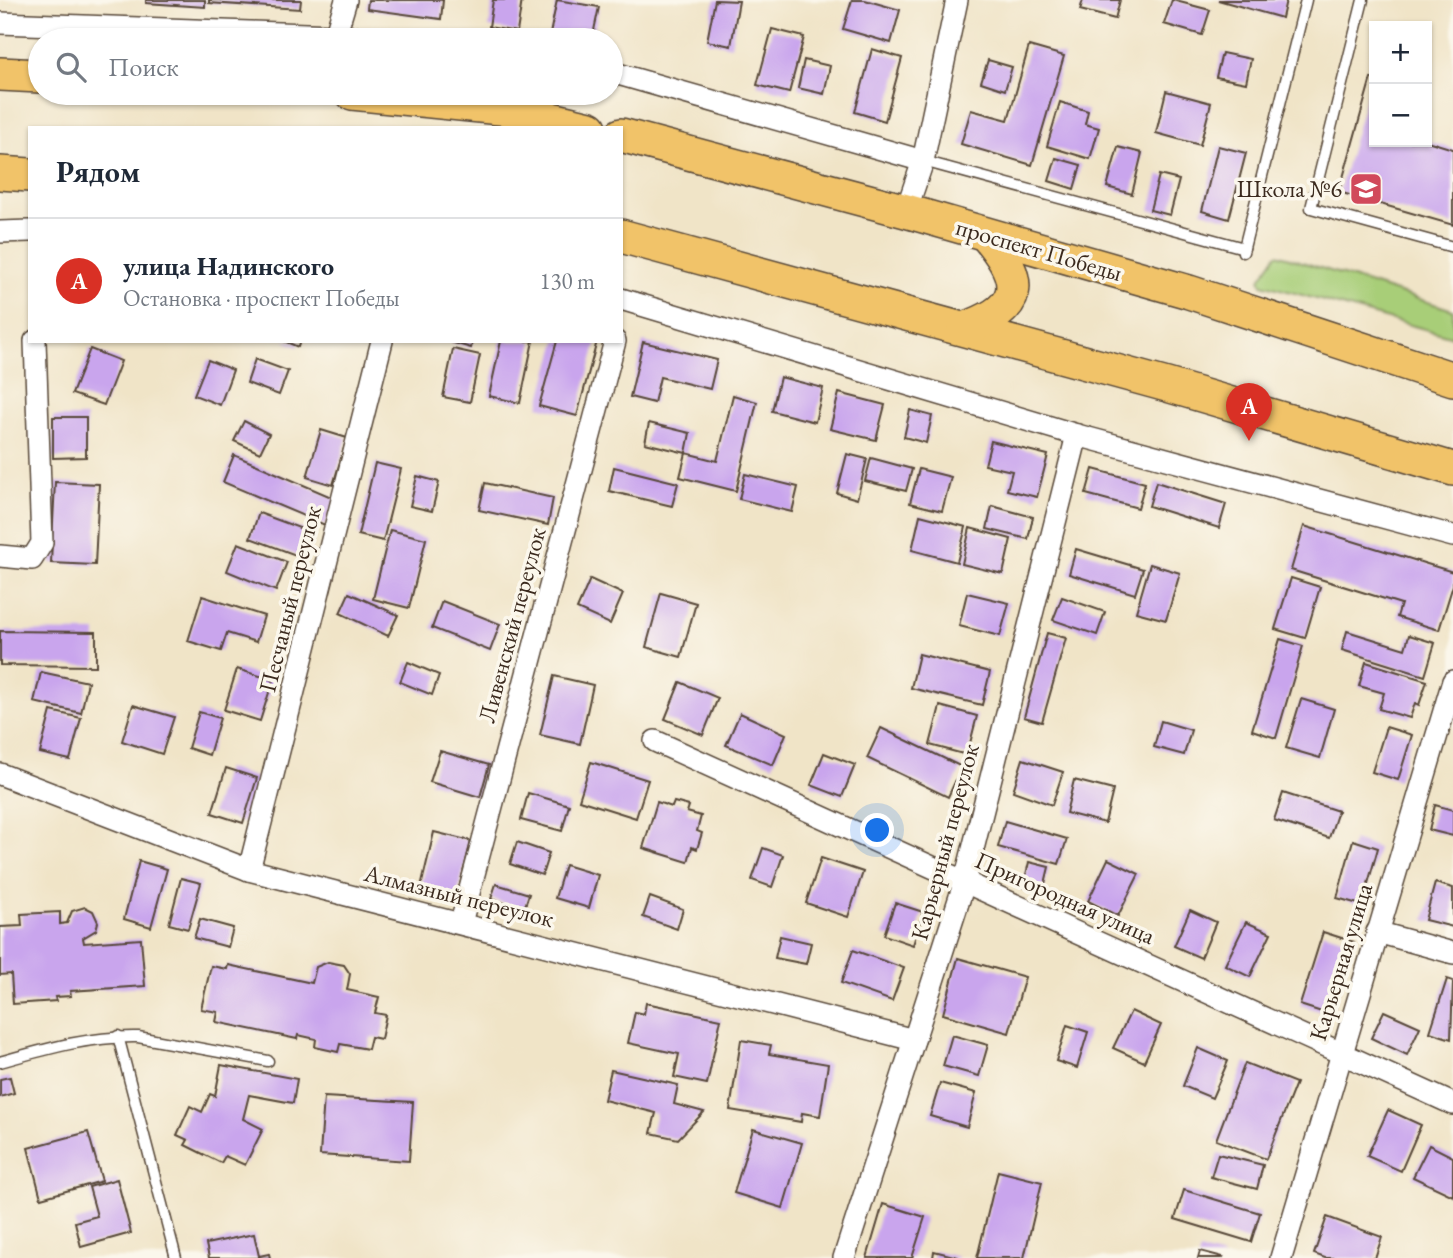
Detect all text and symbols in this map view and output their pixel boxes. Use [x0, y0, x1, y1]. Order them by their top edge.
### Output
map controls [1369, 21, 1432, 147]
button: + [1369, 21, 1432, 84]
search box [28, 28, 623, 105]
icon: search [52, 48, 90, 86]
text: Поиск [108, 50, 179, 84]
button: − [1369, 84, 1432, 147]
text: Рядом [56, 152, 140, 191]
school or university icon: Школа №6 [1347, 170, 1385, 208]
place label: Школа №6 [1237, 173, 1342, 204]
street label: проспект Победы [952, 211, 1126, 288]
text: улица Надинского [123, 249, 334, 283]
text: A [71, 266, 87, 296]
text: 130 m [539, 266, 595, 296]
text: Остановка · проспект Победы [123, 283, 400, 313]
pin: A [1226, 383, 1272, 441]
street label: Песчаный переулок [251, 502, 328, 696]
street label: Ливенский переулок [471, 523, 553, 726]
street label: Карьерный переулок [903, 740, 986, 943]
your location [860, 813, 894, 847]
street label: Пригородная улица [970, 844, 1160, 951]
street label: Алмазный переулок [360, 857, 558, 934]
street label: Карьерная улица [1302, 879, 1379, 1044]

